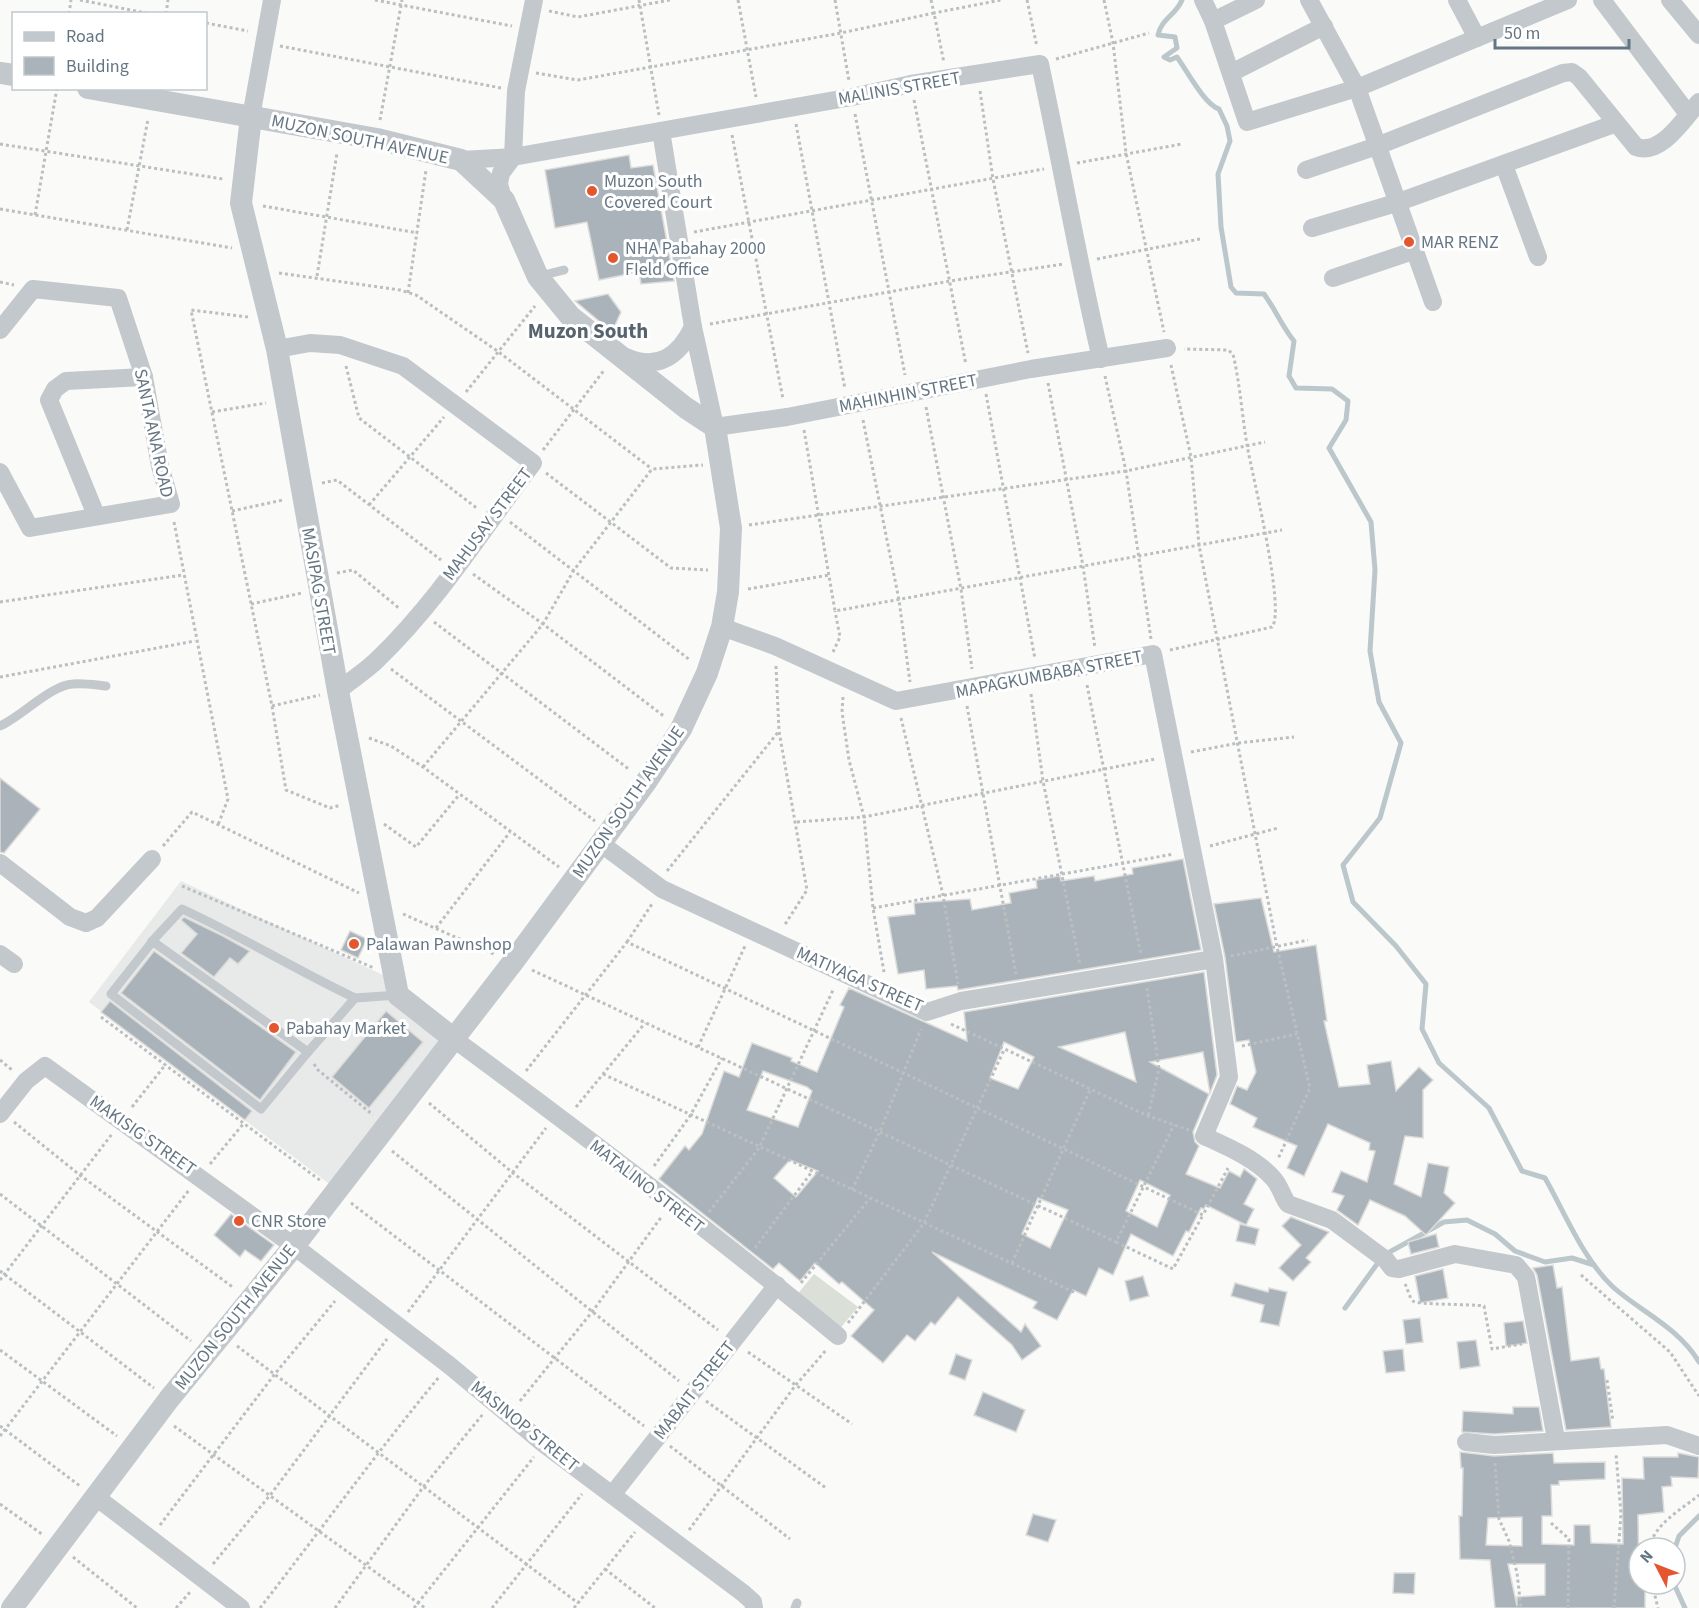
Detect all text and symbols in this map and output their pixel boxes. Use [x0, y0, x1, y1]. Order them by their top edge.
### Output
legend [12, 12, 207, 90]
scale bar [1495, 12, 1628, 50]
text: 50 m [1504, 21, 1540, 46]
text: Road [66, 24, 105, 49]
text: Building [66, 54, 129, 79]
street label: MALINIS STREET [836, 65, 963, 112]
street label: MUZON SOUTH AVENUE [269, 109, 451, 170]
place label: Muzon South Covered Court [604, 169, 712, 215]
marker: Muzon South Covered Court [585, 184, 599, 198]
place label: MAR RENZ [1421, 230, 1499, 255]
marker: MAR RENZ [1402, 235, 1416, 249]
place label: NHA Pabahay 2000 FIeld Office [625, 236, 766, 282]
marker: NHA Pabahay 2000 FIeld Office [606, 251, 620, 265]
district label: Muzon South [528, 316, 648, 346]
street label: SANTA ANA ROAD [128, 366, 179, 500]
street label: MAHINHIN STREET [837, 368, 980, 419]
street label: MAHUSAY STREET [437, 463, 538, 586]
street label: MASIPAG STREET [295, 526, 342, 657]
street label: MAPAGKUMBABA STREET [954, 644, 1145, 705]
street label: MUZON SOUTH AVENUE [566, 721, 690, 883]
place label: Palawan Pawnshop [366, 932, 512, 957]
marker: Palawan Pawnshop [347, 937, 361, 951]
street label: MATIYAGA STREET [792, 940, 927, 1019]
place label: Pabahay Market [286, 1016, 406, 1041]
marker: Pabahay Market [267, 1021, 281, 1035]
street label: MAKISIG STREET [84, 1089, 201, 1182]
street label: MATALINO STREET [584, 1134, 709, 1239]
place label: CNR Store [251, 1209, 327, 1234]
marker: CNR Store [232, 1214, 246, 1228]
street label: MUZON SOUTH AVENUE [169, 1239, 302, 1395]
street label: MABAIT STREET [648, 1335, 741, 1445]
street label: MASINOP STREET [465, 1375, 584, 1478]
north arrow [1627, 1536, 1687, 1596]
text: N [1635, 1545, 1658, 1568]

